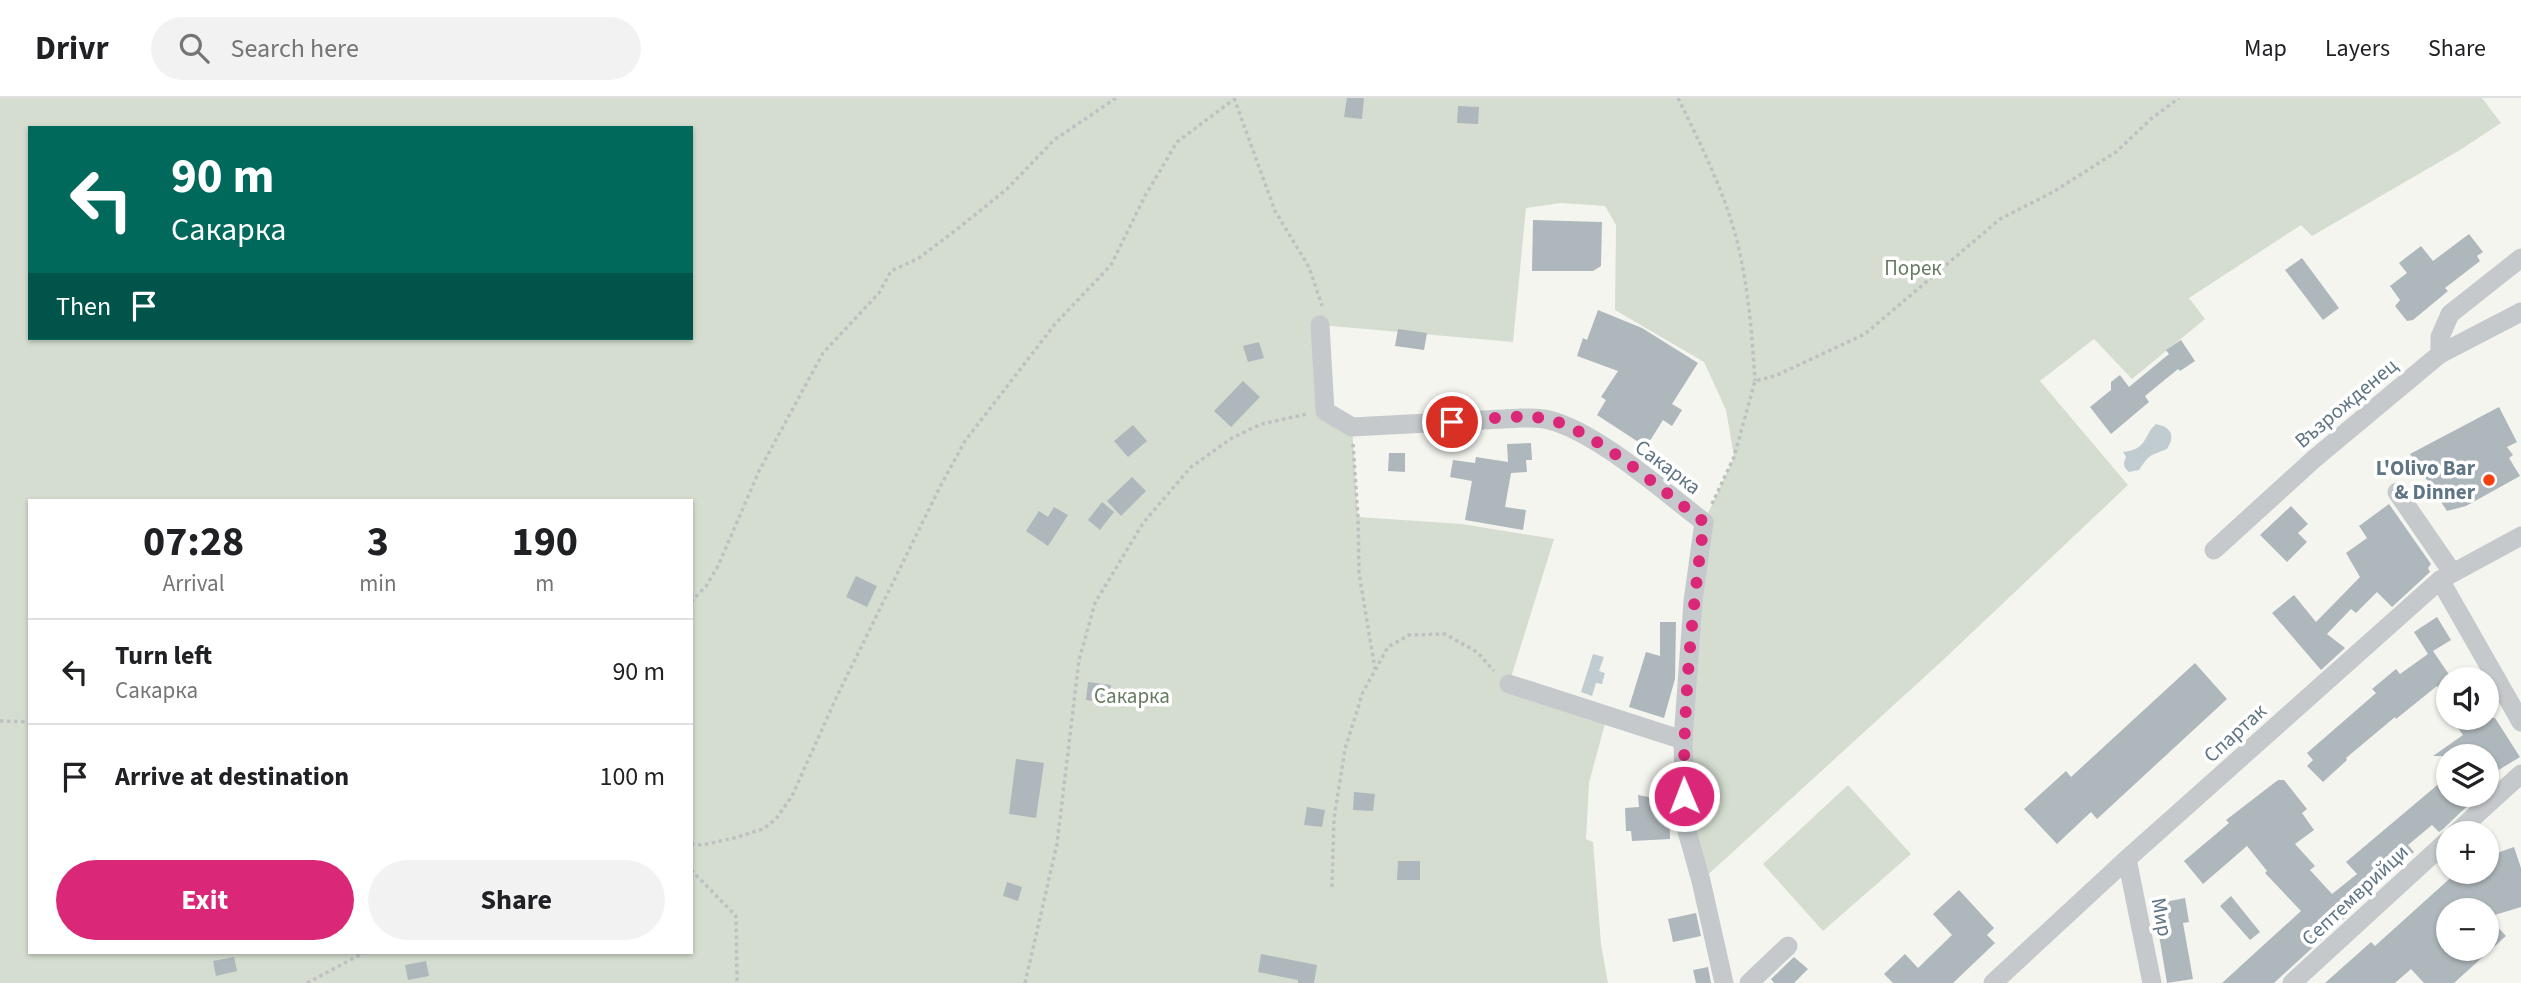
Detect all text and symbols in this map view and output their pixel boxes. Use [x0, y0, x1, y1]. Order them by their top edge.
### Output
search box [151, 17, 641, 80]
text: Drivr [35, 25, 109, 72]
icon: search [175, 29, 213, 67]
text: Search here [231, 30, 359, 67]
text: Map [2244, 31, 2287, 66]
text: Layers [2325, 31, 2390, 66]
text: Share [2428, 31, 2486, 66]
text: 90 m [171, 142, 275, 212]
icon: left [56, 154, 147, 245]
text: Сакарка [171, 207, 286, 253]
park label: Порек [1884, 253, 1942, 283]
icon: arrive [125, 287, 163, 325]
text: Then [56, 288, 111, 325]
street label: Възрожденец [2288, 351, 2404, 455]
pin [1422, 392, 1482, 452]
icon: arrive [1433, 403, 1471, 441]
street label: Сакарка [1629, 432, 1707, 502]
place label: L'Olivo Bar & Dinner [2376, 453, 2476, 507]
marker: L'Olivo Bar & Dinner [2481, 472, 2497, 488]
text: 07:28 [143, 512, 244, 572]
text: 3 [367, 512, 389, 572]
text: 190 [511, 512, 578, 572]
text: Arrival [163, 567, 225, 600]
text: min [359, 567, 397, 600]
text: m [535, 567, 554, 600]
text: Turn left [115, 637, 212, 674]
icon: left [56, 653, 94, 691]
text: 90 m [612, 653, 665, 690]
map controls [2436, 667, 2499, 961]
button: sound [2436, 667, 2499, 730]
text: Сакарка [115, 674, 198, 707]
park label: Сакарка [1094, 681, 1170, 711]
street label: Спартак [2197, 696, 2274, 769]
button: layers [2436, 744, 2499, 807]
icon: arrive [56, 758, 94, 796]
text: Arrive at destination [115, 758, 349, 795]
text: 100 m [599, 758, 665, 795]
position arrow [1647, 759, 1721, 833]
button: + [2436, 821, 2499, 884]
street label: Септемврийци [2295, 837, 2415, 953]
button: Exit [56, 860, 354, 940]
button: Share [368, 860, 665, 940]
street label: Мир [2144, 895, 2180, 939]
button: − [2436, 898, 2499, 961]

